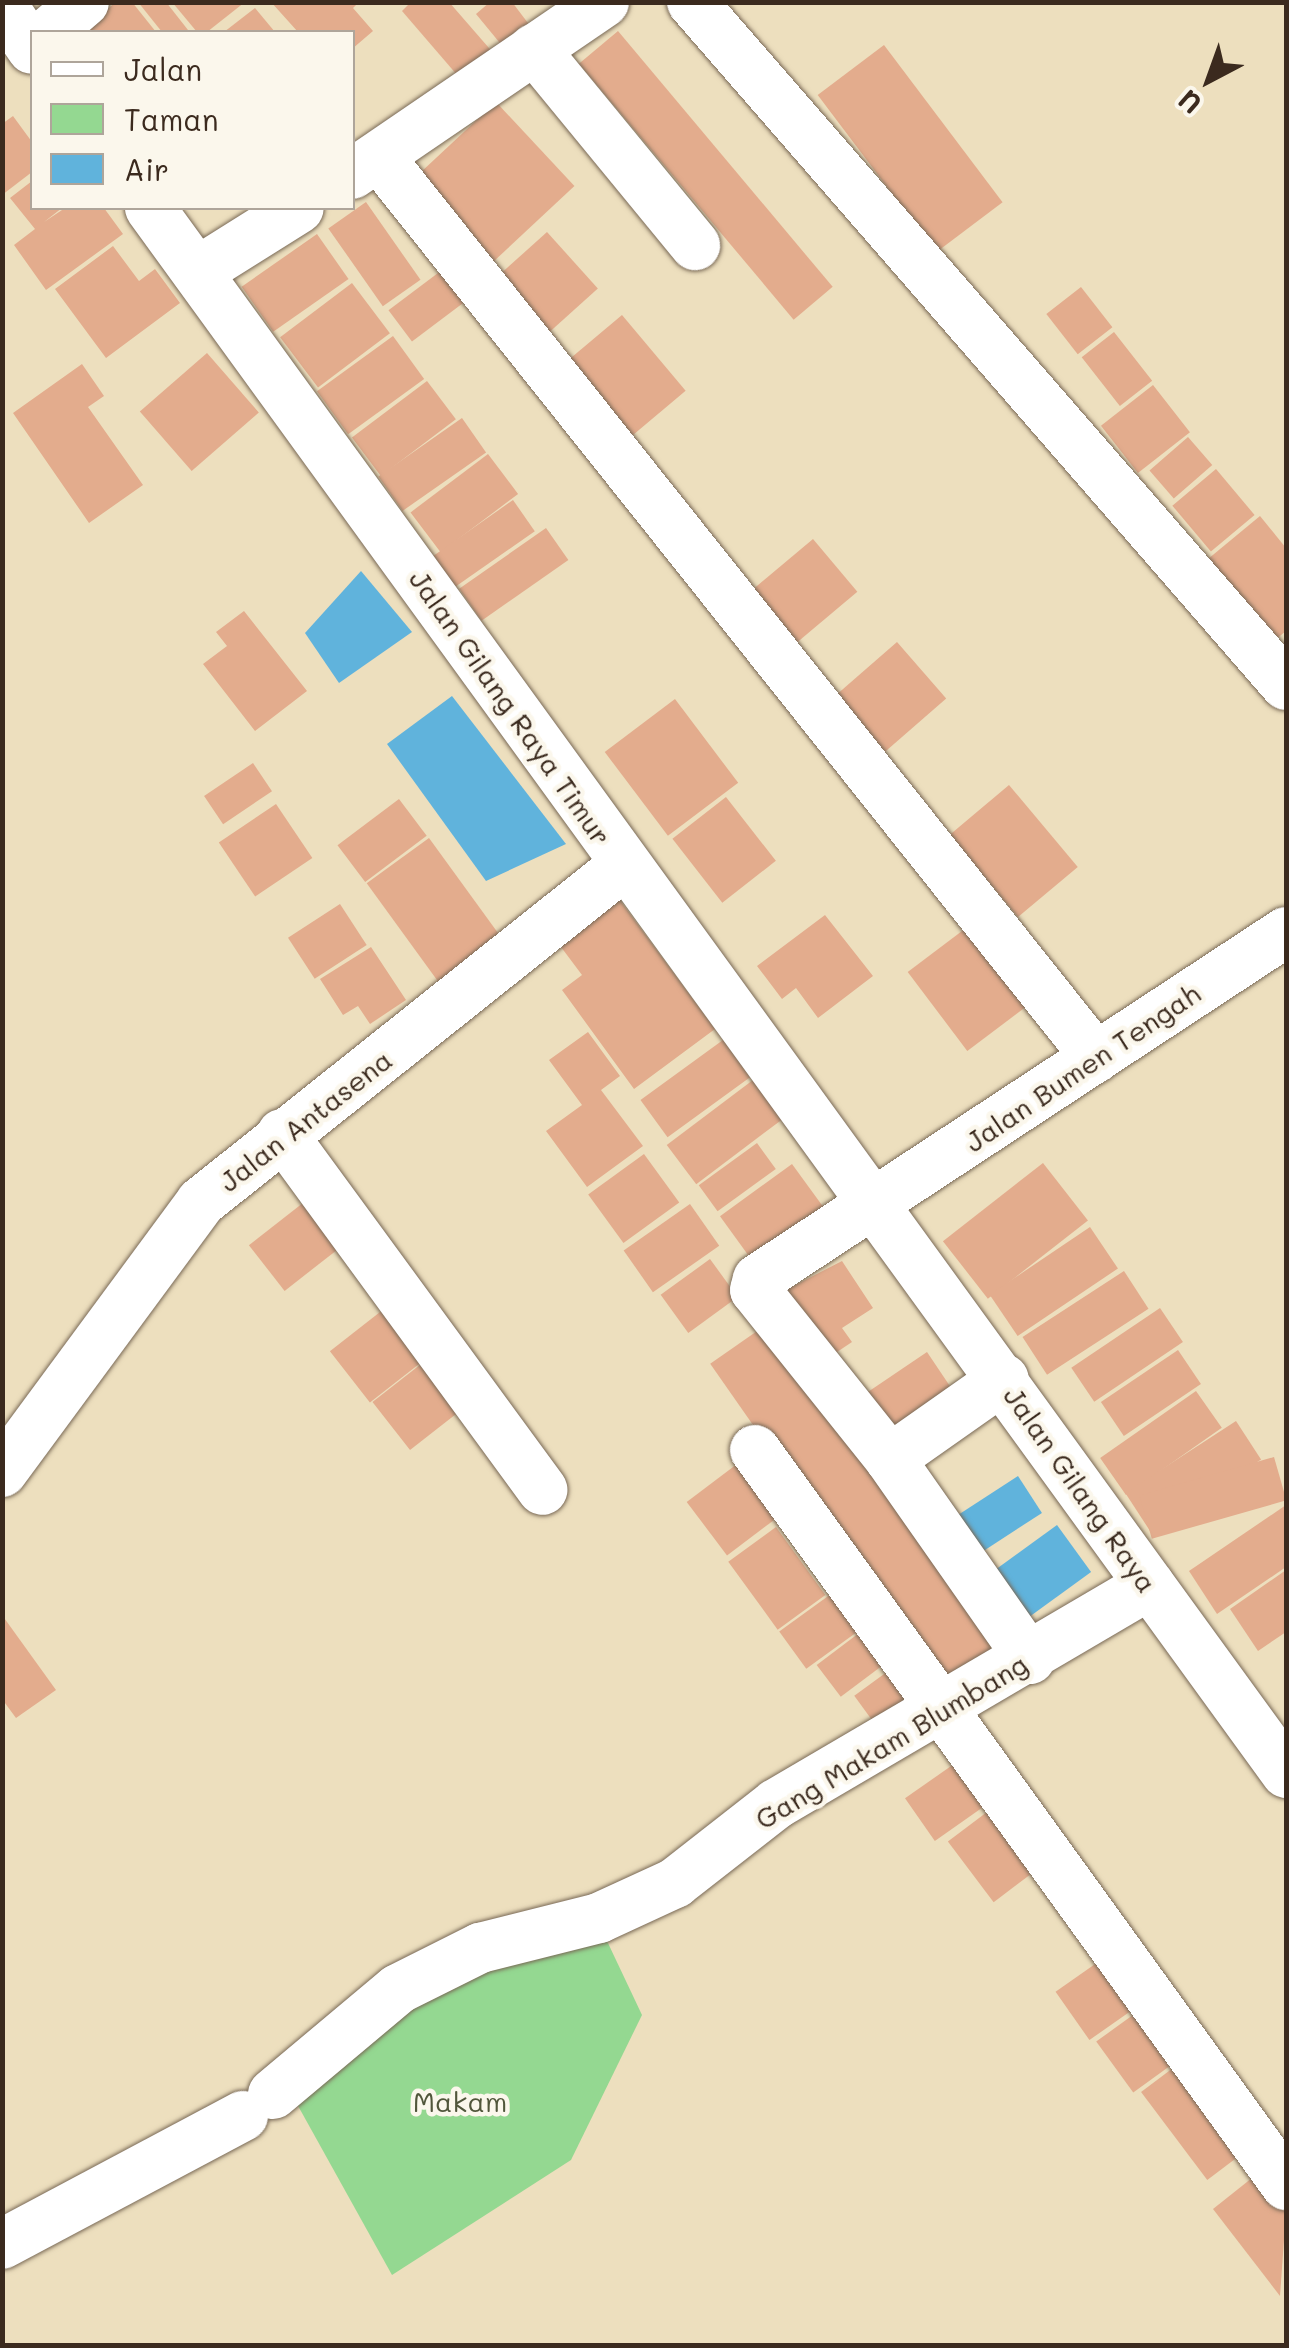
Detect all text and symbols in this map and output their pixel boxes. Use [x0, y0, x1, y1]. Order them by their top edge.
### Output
legend [30, 30, 355, 210]
north arrow [1159, 30, 1259, 130]
text: Jalan [124, 49, 202, 89]
text: U [1170, 83, 1209, 123]
text: Taman [124, 99, 219, 139]
text: Air [124, 149, 169, 189]
street label: Jalan Gilang Raya Timur [403, 563, 619, 851]
street label: Jalan Bumen Tengah [958, 976, 1206, 1158]
street label: Jalan Antasena [212, 1042, 398, 1198]
street label: Jalan Gilang Raya [997, 1380, 1165, 1598]
street label: Gang Makam Blumbang [749, 1646, 1033, 1836]
park label: Makam [413, 2084, 507, 2118]

